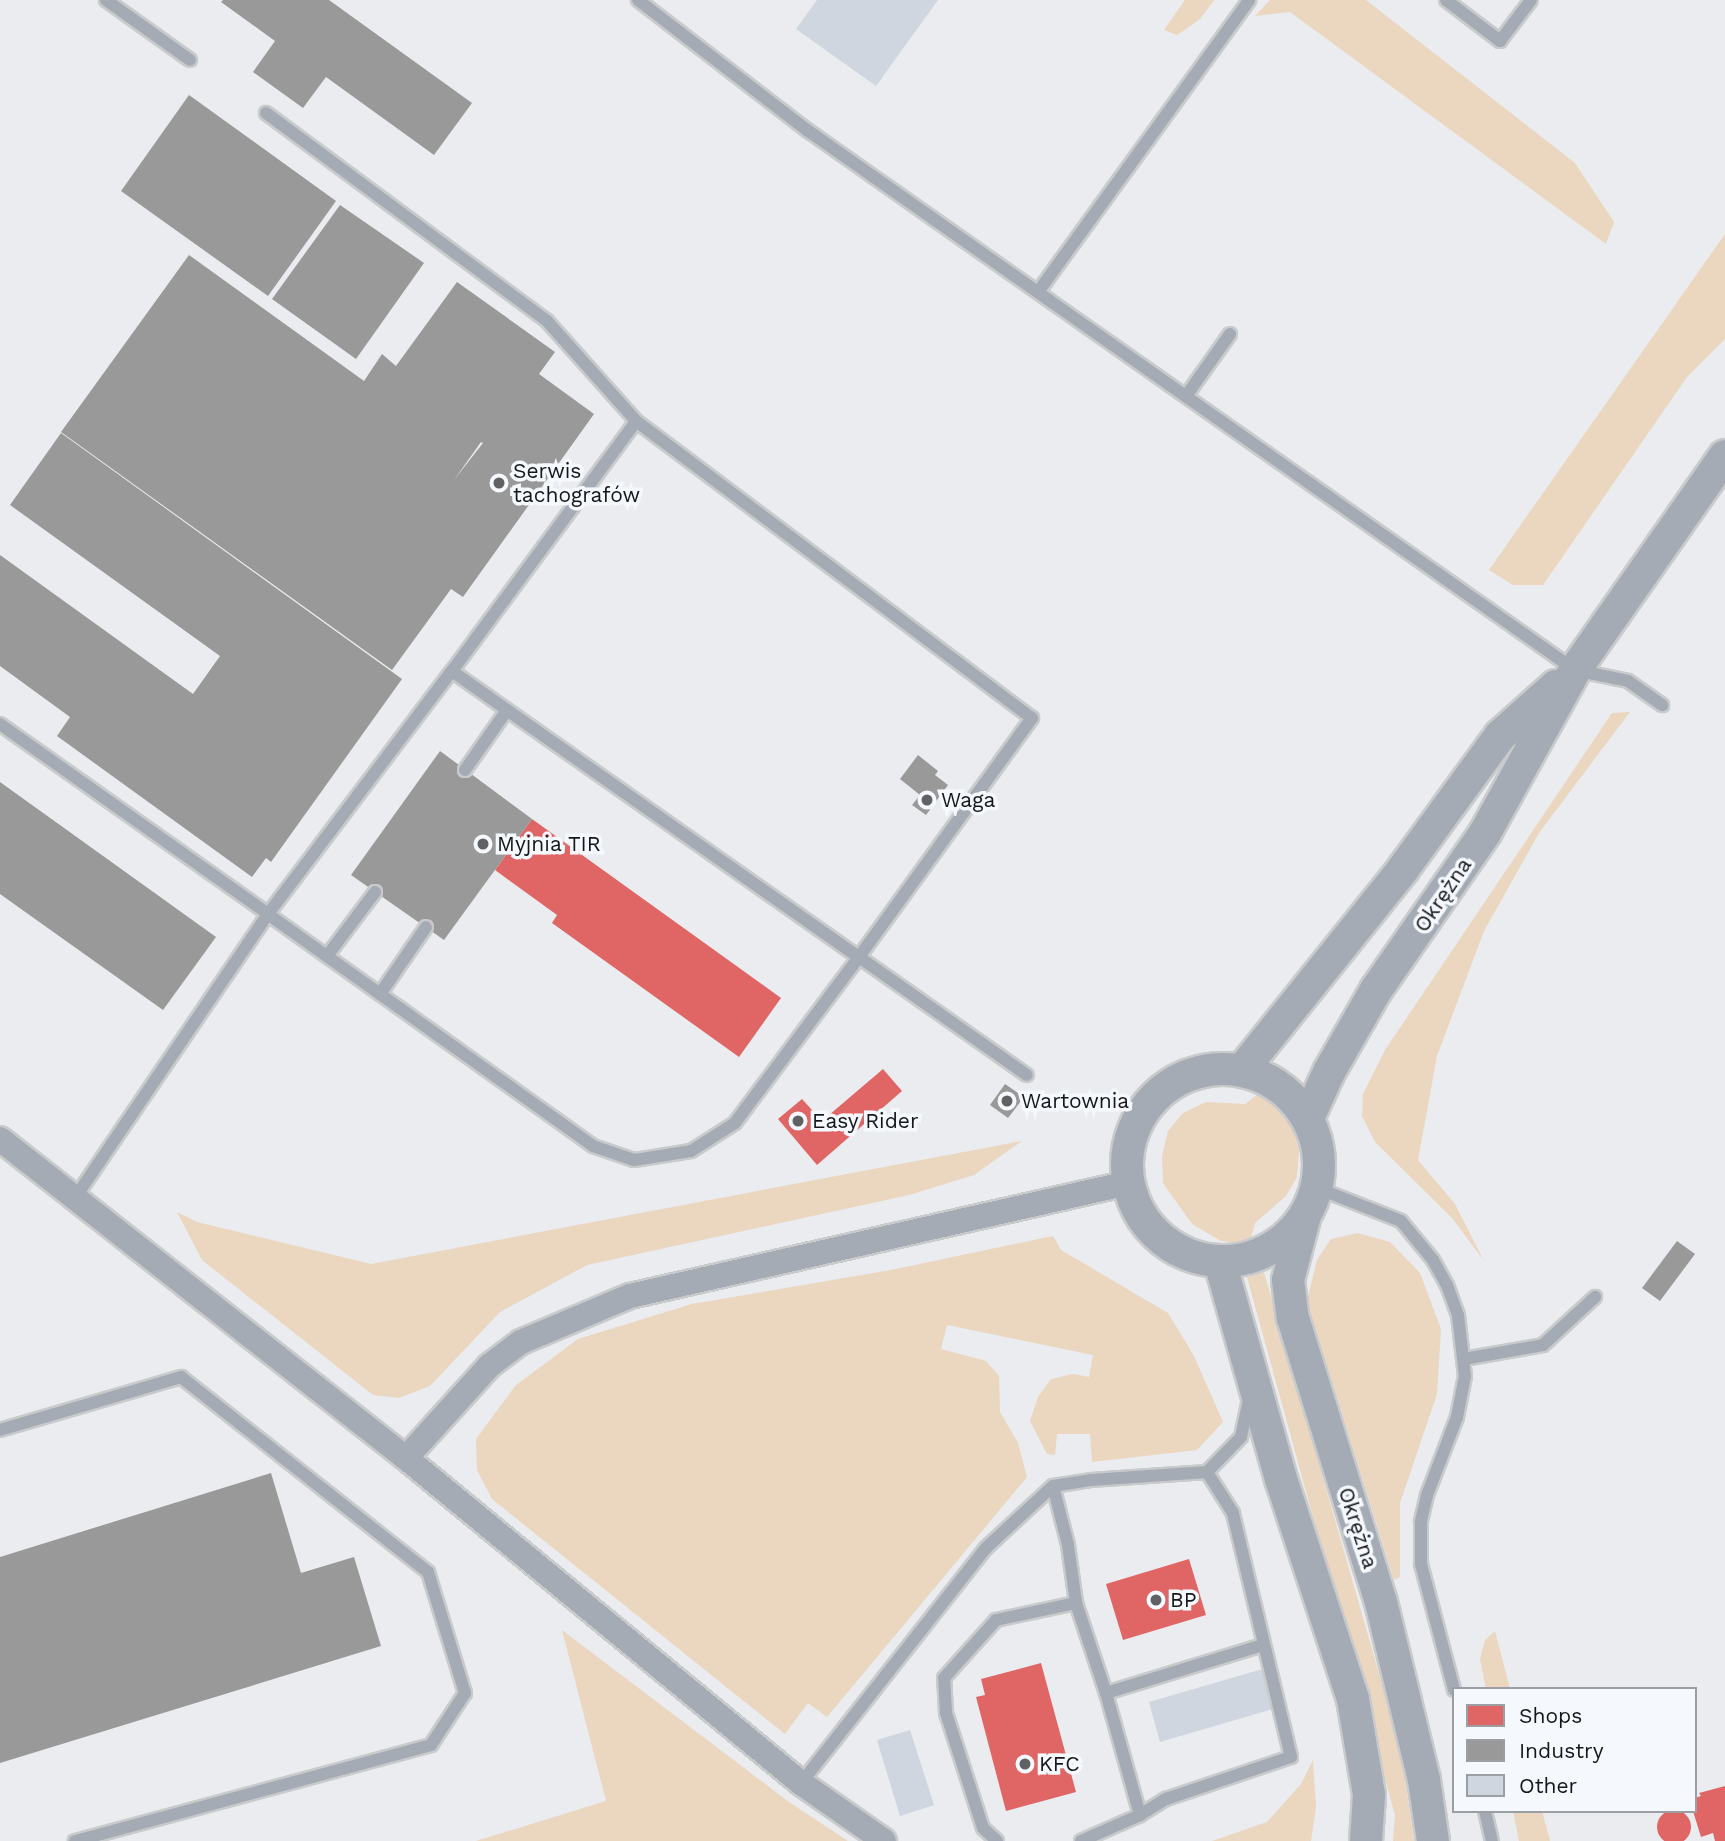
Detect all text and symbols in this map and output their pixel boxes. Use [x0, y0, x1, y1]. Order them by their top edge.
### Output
place label: Serwis tachografów [513, 458, 640, 508]
marker: Serwis tachografów [491, 475, 507, 491]
place label: Waga [941, 787, 995, 813]
marker: Waga [919, 792, 935, 808]
place label: Myjnia TIR [497, 831, 602, 857]
marker: Myjnia TIR [475, 836, 491, 852]
street label: Okrężna [1409, 853, 1477, 937]
place label: Wartownia [1021, 1088, 1129, 1114]
marker: Wartownia [999, 1093, 1015, 1109]
place label: Easy Rider [812, 1108, 919, 1134]
marker: Easy Rider [790, 1113, 806, 1129]
street label: Okrężna [1333, 1484, 1383, 1572]
place label: BP [1170, 1587, 1197, 1613]
marker: BP [1148, 1592, 1164, 1608]
legend [1452, 1687, 1697, 1813]
text: Shops [1519, 1703, 1582, 1728]
text: Industry [1519, 1738, 1604, 1763]
place label: KFC [1039, 1751, 1080, 1777]
marker: KFC [1017, 1756, 1033, 1772]
text: Other [1519, 1773, 1577, 1798]

